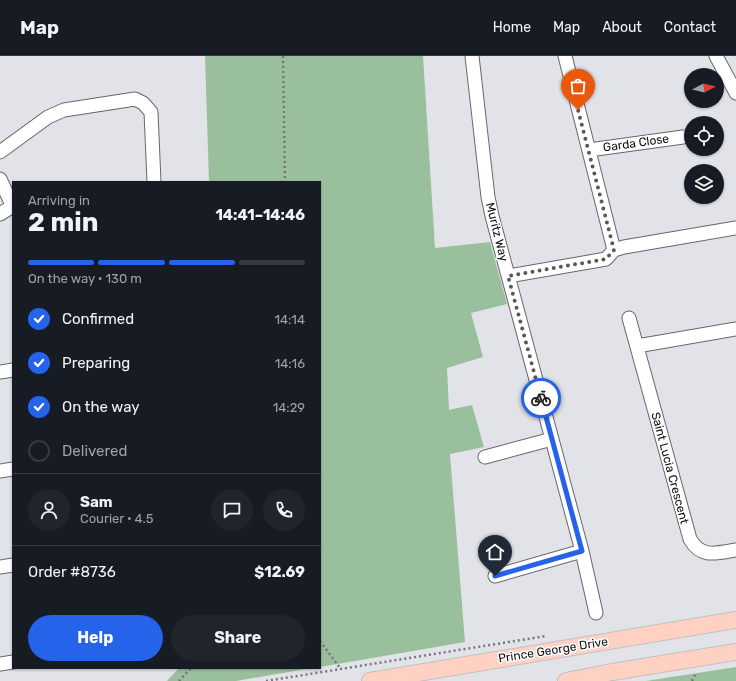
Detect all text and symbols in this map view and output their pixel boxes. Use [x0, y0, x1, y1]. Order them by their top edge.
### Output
text: Map [20, 16, 59, 39]
text: Home [493, 19, 531, 36]
text: Map [553, 19, 580, 36]
text: About [602, 19, 642, 36]
text: Contact [664, 19, 716, 36]
north arrow [684, 68, 724, 108]
map controls [684, 68, 724, 204]
pin [561, 69, 595, 110]
icon: bag [567, 75, 589, 97]
button: locate [684, 116, 724, 156]
street label: Garda Close [602, 131, 670, 155]
button: layers [684, 164, 724, 204]
text: Arriving in [28, 193, 90, 208]
street label: Muritz Way [483, 201, 511, 263]
text: 14:41–14:46 [215, 206, 305, 224]
text: 2 min [28, 207, 98, 238]
text: On the way · 130 m [28, 271, 142, 286]
icon: check [28, 308, 50, 330]
text: Confirmed [62, 310, 134, 328]
text: 14:14 [274, 312, 305, 327]
icon: check [28, 352, 50, 374]
text: Preparing [62, 354, 130, 372]
text: 14:16 [275, 356, 305, 371]
courier [521, 378, 561, 418]
icon: bike [530, 387, 552, 409]
icon: check [28, 396, 50, 418]
text: On the way [62, 398, 140, 416]
text: 14:29 [273, 400, 305, 415]
street label: Saint Lucia Crescent [648, 411, 692, 526]
text: Delivered [62, 442, 127, 460]
button: person [28, 489, 70, 531]
button: chat [211, 489, 253, 531]
button: phone [263, 489, 305, 531]
text: Sam [80, 493, 113, 511]
text: Courier · 4.5 [80, 511, 154, 526]
pin [478, 535, 512, 576]
icon: home [484, 541, 506, 563]
text: Order #8736 [28, 563, 116, 581]
text: $12.69 [254, 563, 305, 581]
button: Help [28, 615, 163, 661]
button: Share [171, 615, 305, 661]
street label: Prince George Drive [497, 634, 609, 666]

